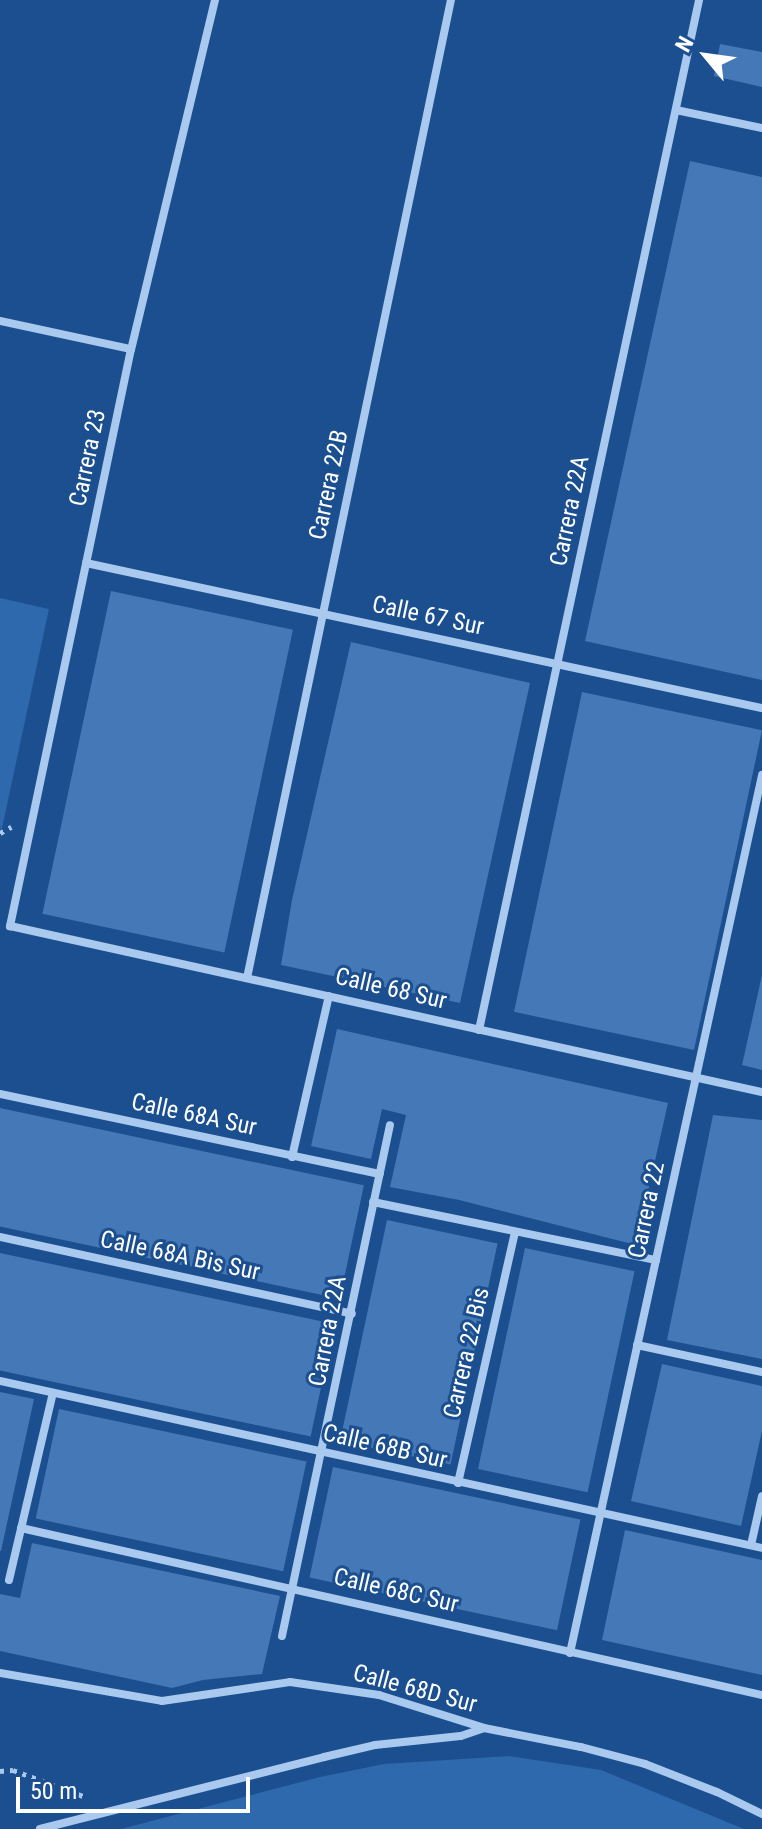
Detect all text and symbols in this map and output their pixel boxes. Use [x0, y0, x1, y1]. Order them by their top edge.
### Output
north arrow [666, 16, 746, 96]
text: N [670, 32, 699, 56]
street label: Carrera 23 [64, 407, 112, 509]
street label: Carrera 22B [303, 428, 355, 542]
street label: Carrera 22A [544, 453, 596, 569]
street label: Calle 67 Sur [370, 590, 486, 642]
street label: Calle 68 Sur [332, 962, 450, 1016]
street label: Calle 68A Sur [129, 1088, 259, 1142]
street label: Carrera 22 [623, 1159, 671, 1261]
street label: Calle 68A Bis Sur [98, 1225, 262, 1287]
street label: Carrera 22A [303, 1273, 353, 1389]
street label: Carrera 22 Bis [438, 1285, 496, 1421]
street label: Calle 68B Sur [320, 1419, 450, 1475]
street label: Calle 68C Sur [331, 1563, 461, 1619]
street label: Calle 68D Sur [350, 1659, 480, 1719]
scale bar [20, 1761, 254, 1811]
text: 50 m [30, 1777, 77, 1805]

